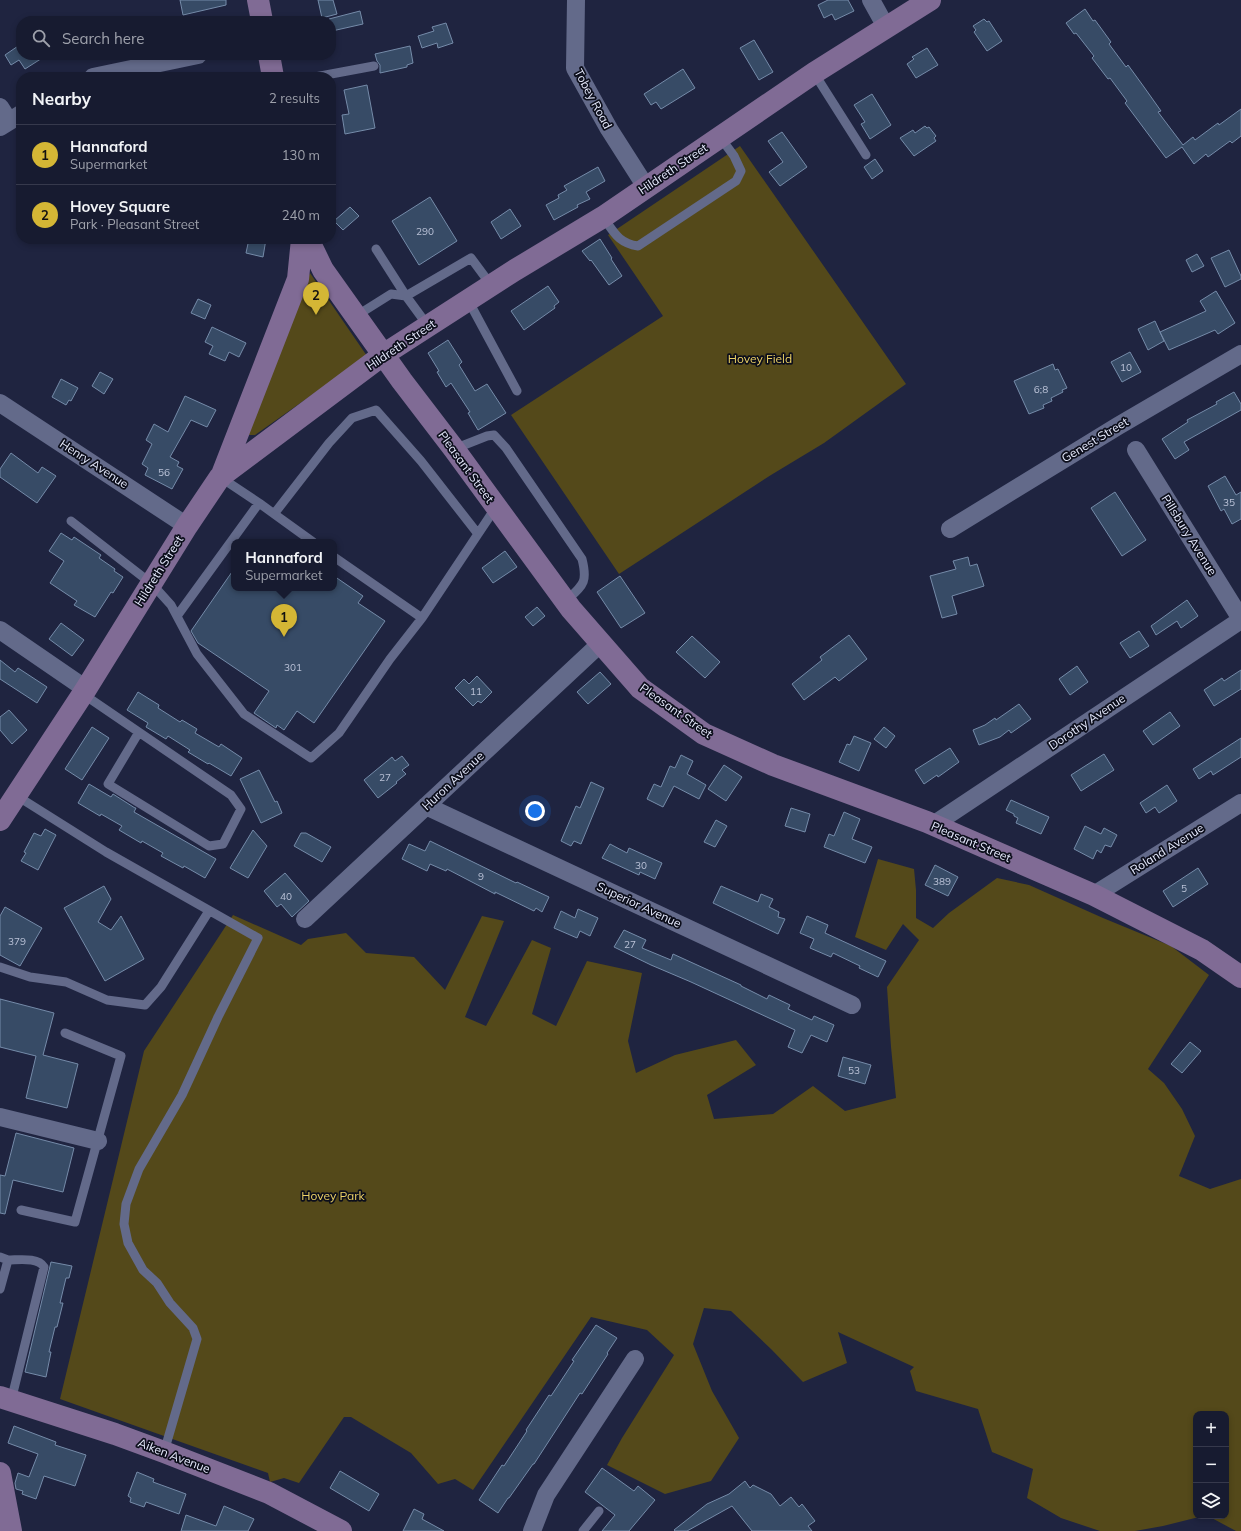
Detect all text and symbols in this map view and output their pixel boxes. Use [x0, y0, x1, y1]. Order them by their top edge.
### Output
search box [16, 16, 336, 60]
icon: search [30, 27, 52, 49]
text: Search here [62, 29, 144, 48]
street label: Tobey Road [571, 66, 616, 131]
text: Nearby [32, 88, 91, 109]
text: 2 results [269, 90, 320, 106]
text: Hannaford [70, 137, 148, 156]
street label: Hildreth Street [635, 140, 710, 197]
text: 1 [41, 147, 49, 163]
text: 130 m [282, 147, 320, 163]
text: Supermarket [70, 156, 147, 172]
text: Hovey Square [70, 197, 170, 216]
text: 2 [41, 207, 49, 223]
text: 240 m [282, 207, 320, 223]
text: Park · Pleasant Street [70, 216, 199, 232]
house number: 290 [416, 225, 434, 238]
pin: 2 [303, 282, 329, 315]
street label: Hildreth Street [363, 316, 438, 373]
park label: Hovey Field [728, 351, 792, 366]
house number: 10 [1120, 361, 1132, 374]
house number: 6;8 [1034, 383, 1048, 396]
street label: Genest Street [1059, 414, 1131, 465]
street label: Pleasant Street [435, 428, 497, 506]
street label: Henry Avenue [57, 436, 131, 491]
house number: 56 [158, 466, 170, 479]
street label: Pillsbury Avenue [1159, 492, 1220, 578]
house number: 35 [1223, 496, 1235, 509]
street label: Hildreth Street [131, 533, 186, 609]
popup [231, 539, 337, 591]
text: Hannaford [245, 548, 323, 567]
text: Supermarket [245, 567, 322, 583]
pin: 1 [271, 604, 297, 637]
house number: 301 [284, 661, 302, 674]
street label: Pleasant Street [637, 680, 715, 741]
house number: 11 [470, 685, 482, 698]
street label: Dorothy Avenue [1045, 690, 1128, 753]
street label: Huron Avenue [419, 748, 487, 813]
house number: 27 [379, 771, 391, 784]
your location [525, 801, 545, 821]
street label: Pleasant Street [929, 818, 1013, 865]
street label: Roland Avenue [1127, 820, 1206, 877]
house number: 30 [635, 859, 647, 872]
house number: 9 [478, 870, 484, 883]
house number: 389 [933, 875, 951, 888]
street label: Superior Avenue [595, 878, 684, 931]
house number: 5 [1181, 882, 1187, 895]
house number: 40 [280, 890, 292, 903]
house number: 379 [8, 935, 26, 948]
house number: 27 [624, 938, 636, 951]
house number: 53 [848, 1064, 860, 1077]
park label: Hovey Park [301, 1188, 366, 1203]
map controls [1193, 1411, 1229, 1519]
button: + [1193, 1411, 1229, 1447]
street label: Aiken Avenue [136, 1435, 212, 1476]
button: − [1193, 1447, 1229, 1483]
button: layers [1193, 1483, 1229, 1519]

